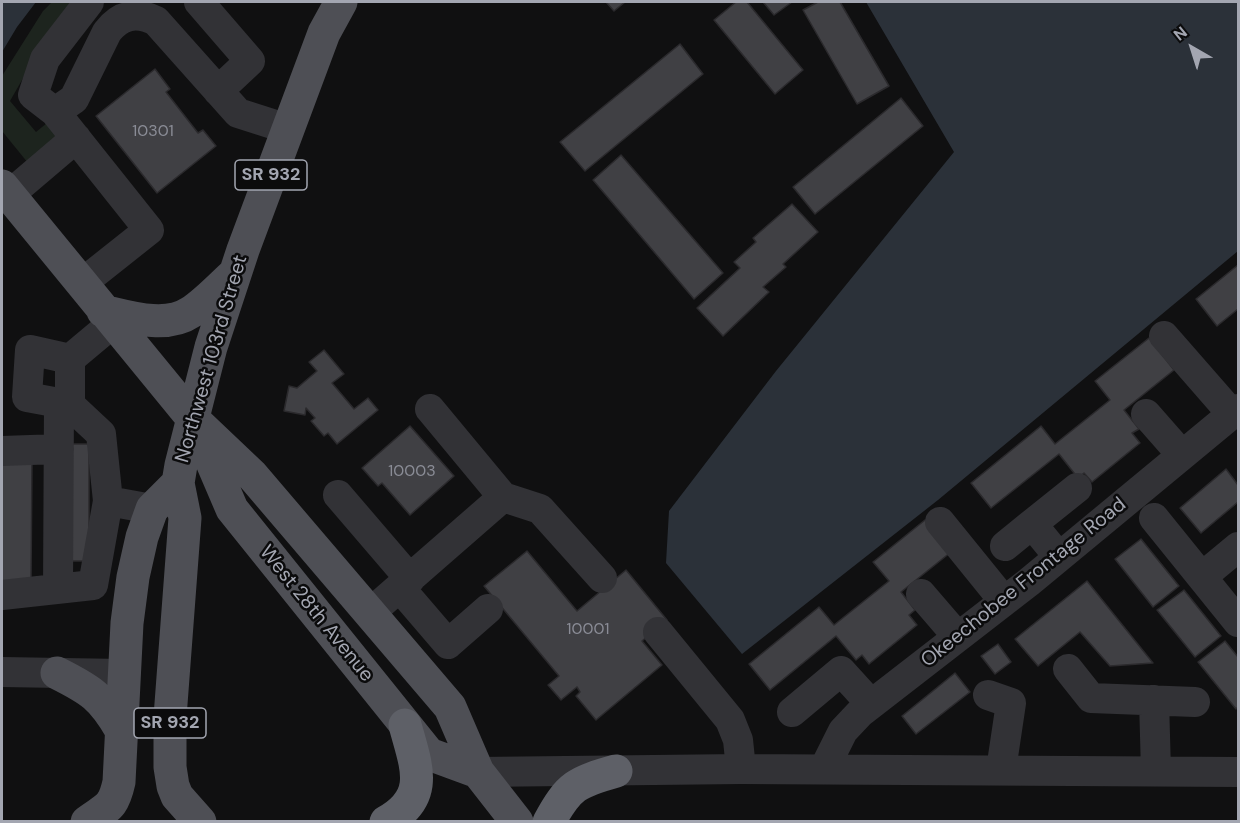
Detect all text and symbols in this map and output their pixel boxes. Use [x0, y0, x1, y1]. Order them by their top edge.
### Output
north arrow [1162, 18, 1222, 78]
text: N [1169, 22, 1191, 45]
house number: 10301 [132, 122, 174, 142]
road number: SR 932 [235, 160, 307, 190]
street label: Northwest 103rd Street [171, 252, 253, 466]
house number: 10003 [388, 462, 436, 482]
street label: Okeechobee Frontage Road [917, 493, 1131, 673]
street label: West 28th Avenue [254, 541, 378, 687]
house number: 10001 [567, 620, 609, 640]
road number: SR 932 [134, 708, 206, 738]

